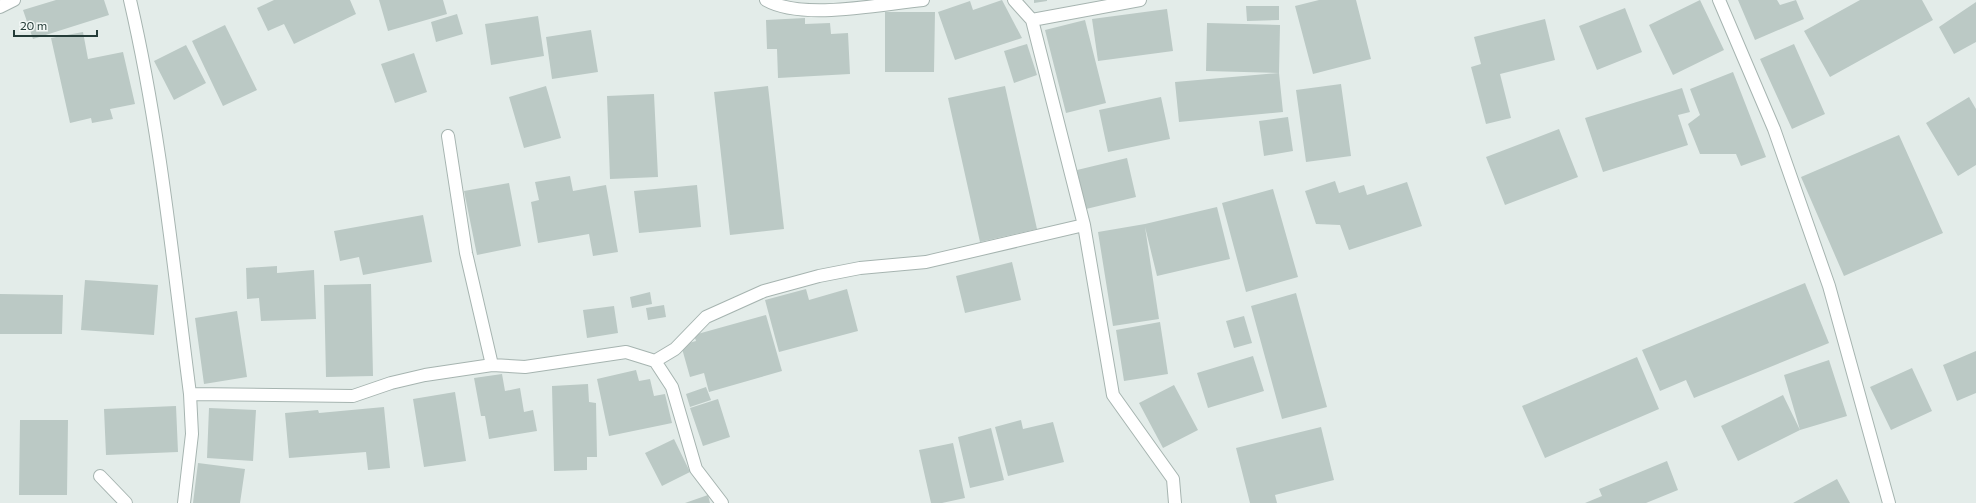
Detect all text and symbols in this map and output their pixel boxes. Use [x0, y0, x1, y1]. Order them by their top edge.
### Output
scale bar [14, 12, 97, 38]
text: 20 m [20, 18, 47, 32]

